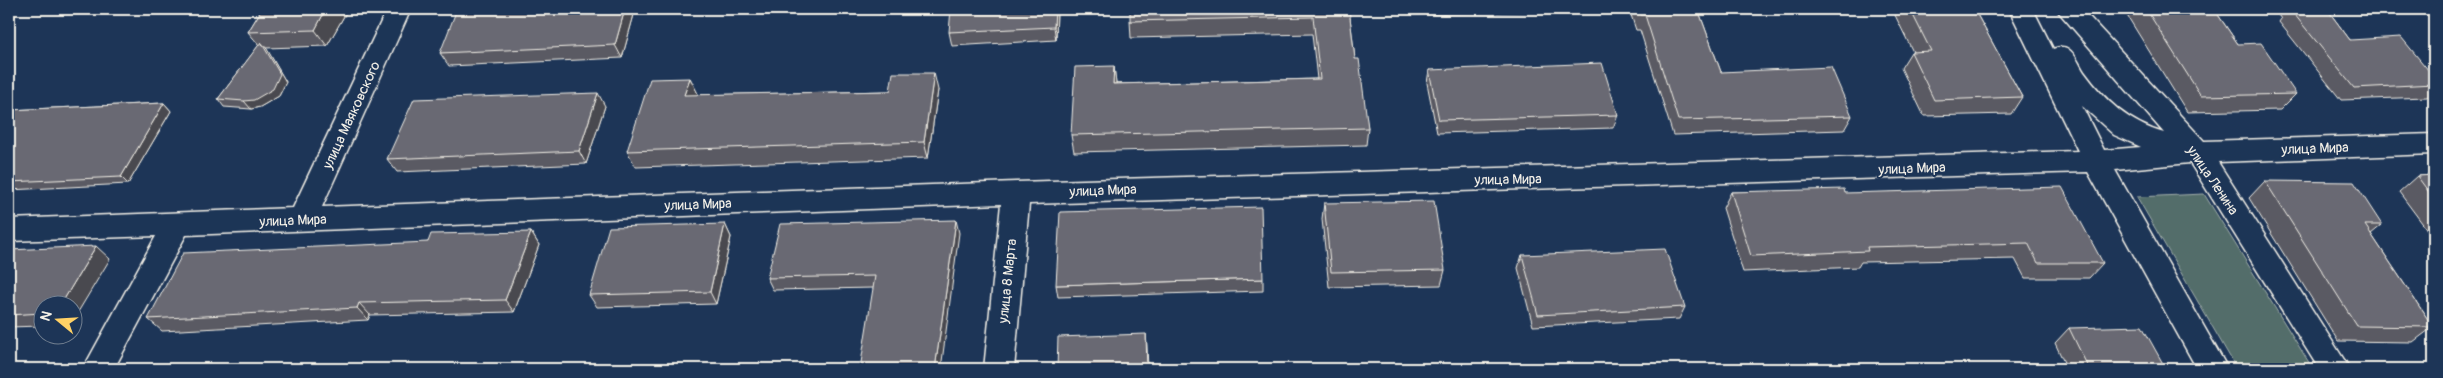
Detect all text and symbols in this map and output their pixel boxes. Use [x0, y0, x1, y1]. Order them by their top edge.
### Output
street label: улица Маяковского [319, 58, 384, 173]
street label: улица Мира [2280, 139, 2349, 158]
street label: улица Ленина [2183, 142, 2242, 218]
street label: улица Мира [1877, 159, 1946, 178]
street label: улица Мира [1473, 170, 1542, 189]
street label: улица Мира [1068, 181, 1137, 200]
street label: улица Мира [663, 195, 732, 214]
street label: улица Мира [258, 211, 327, 230]
street label: улица 8 Марта [995, 238, 1020, 325]
north arrow [32, 296, 82, 346]
text: N [37, 309, 56, 323]

